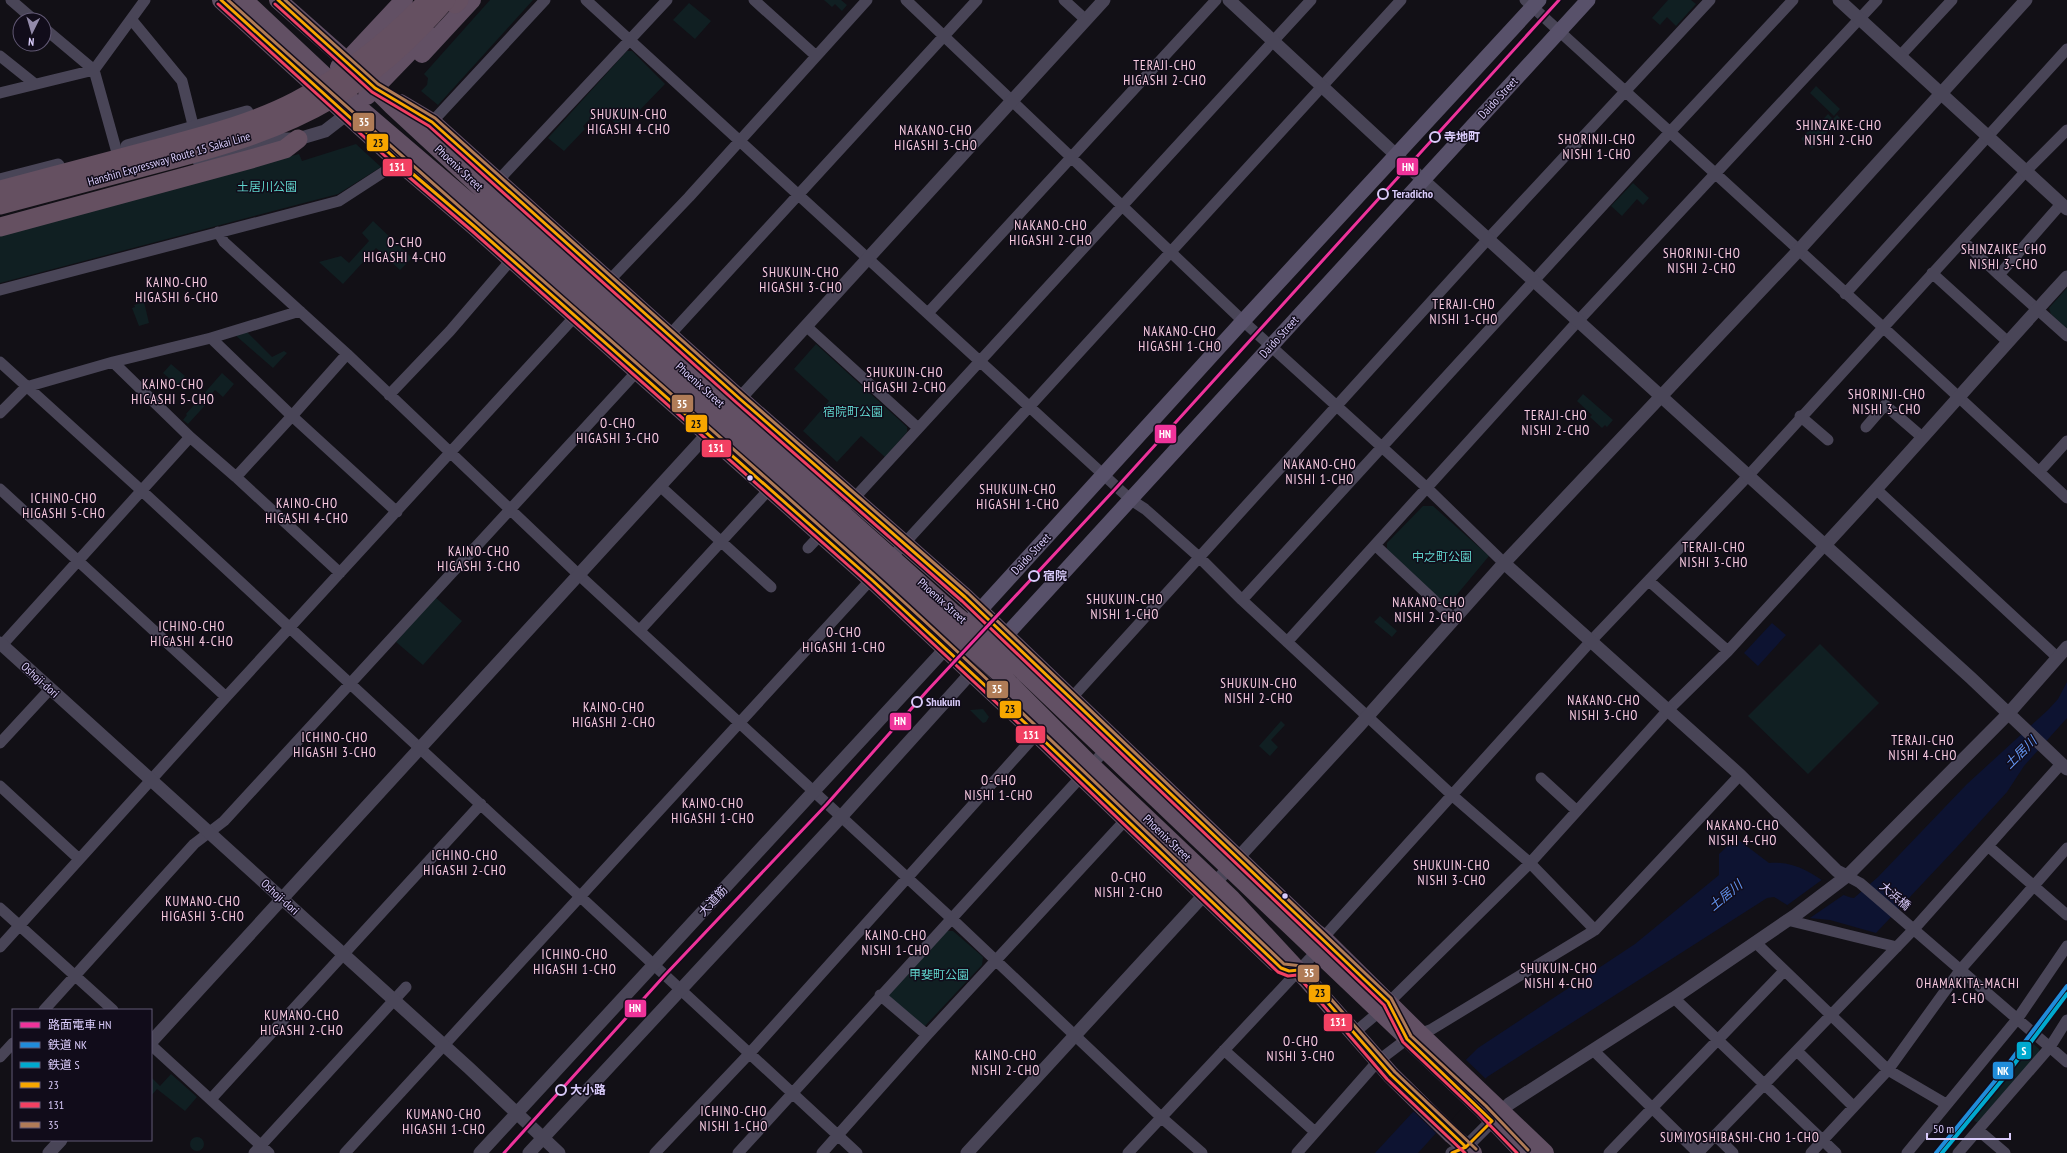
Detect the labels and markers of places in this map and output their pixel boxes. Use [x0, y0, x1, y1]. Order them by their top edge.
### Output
place label: 寺地町 [1444, 129, 1480, 144]
marker: 寺地町 [1429, 131, 1441, 143]
place label: Teradicho [1392, 186, 1434, 201]
marker: Teradicho [1377, 188, 1389, 200]
unlabelled marker [745, 473, 755, 483]
place label: 宿院 [1043, 568, 1067, 583]
marker: 宿院 [1028, 570, 1040, 582]
place label: Shukuin [926, 694, 960, 709]
marker: Shukuin [911, 696, 923, 708]
unlabelled marker [1280, 891, 1290, 901]
place label: 大小路 [570, 1082, 606, 1097]
marker: 大小路 [555, 1084, 567, 1096]

